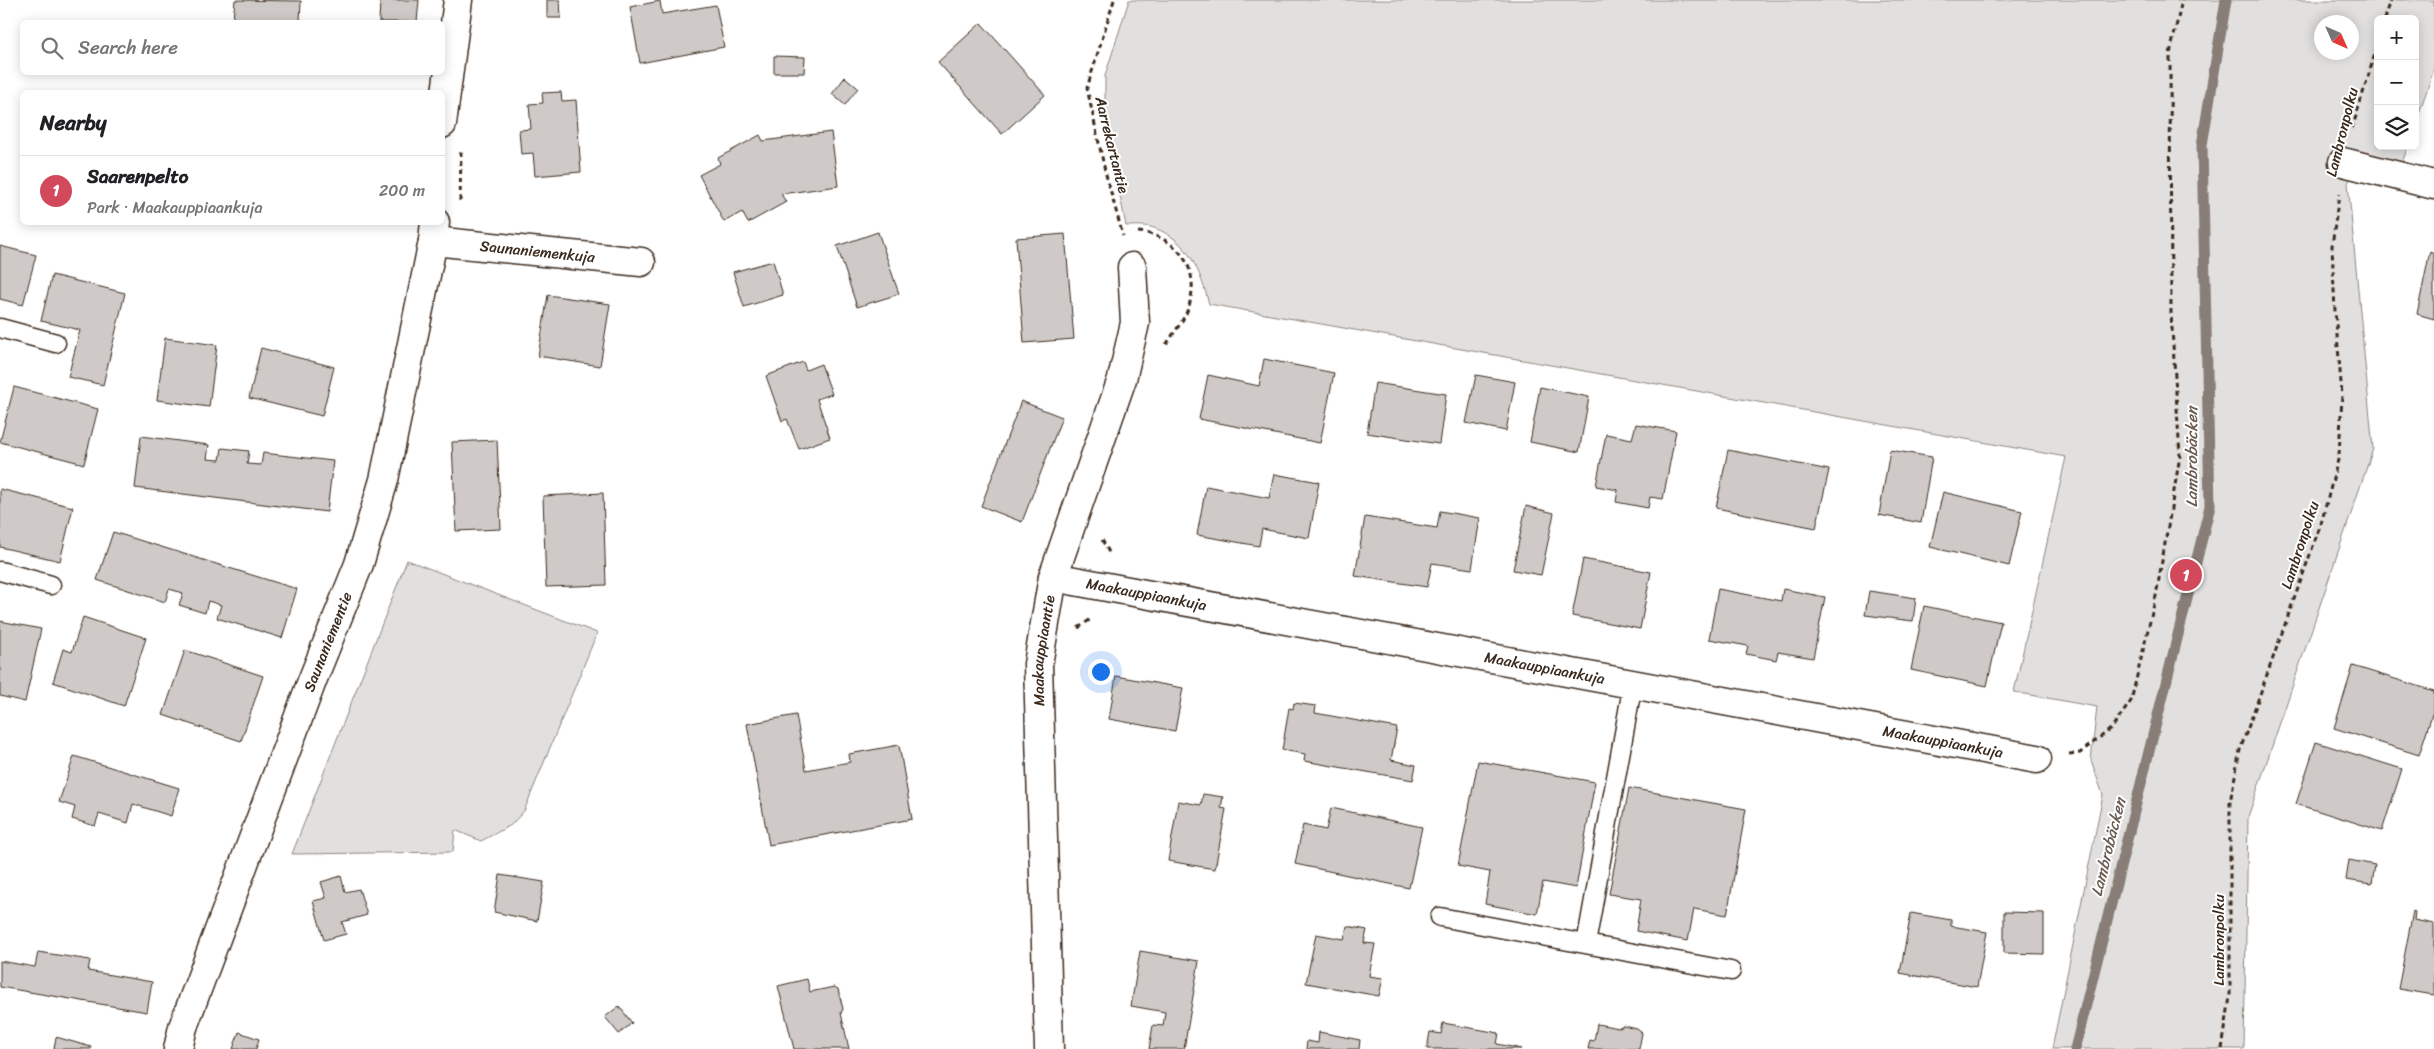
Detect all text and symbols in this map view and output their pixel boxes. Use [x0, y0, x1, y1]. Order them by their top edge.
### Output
north arrow [2314, 15, 2359, 60]
map controls [2374, 15, 2419, 150]
button: + [2374, 15, 2419, 60]
search box [20, 20, 445, 75]
text: Search here [78, 31, 178, 64]
icon: search [38, 34, 66, 62]
button: − [2374, 60, 2419, 105]
street label: Lambronpolku [2318, 84, 2366, 180]
street label: Aarrekartantie [1087, 93, 1137, 196]
text: Nearby [40, 104, 106, 142]
button: layers [2374, 105, 2419, 150]
text: Saarenpelto [87, 160, 188, 193]
text: 1 [53, 176, 59, 205]
text: 200 m [379, 176, 425, 205]
text: Park · Maakauppiaankuja [87, 193, 262, 222]
street label: Saunaniemenkuja [479, 233, 597, 270]
water label: Lambrobäcken [2177, 404, 2206, 507]
street label: Lambronpolku [2274, 497, 2326, 593]
pin: 1 [2170, 556, 2202, 594]
street label: Maakauppiaankuja [1084, 570, 1209, 618]
street label: Saunaniementie [296, 588, 360, 696]
street label: Maakauppiaantie [1025, 593, 1063, 706]
street label: Maakauppiaankuja [1482, 644, 1607, 692]
your location [1088, 659, 1114, 685]
street label: Maakauppiaankuja [1881, 718, 2006, 766]
water label: Lambrobäcken [2082, 792, 2135, 899]
street label: Lambronpolku [2206, 894, 2232, 986]

